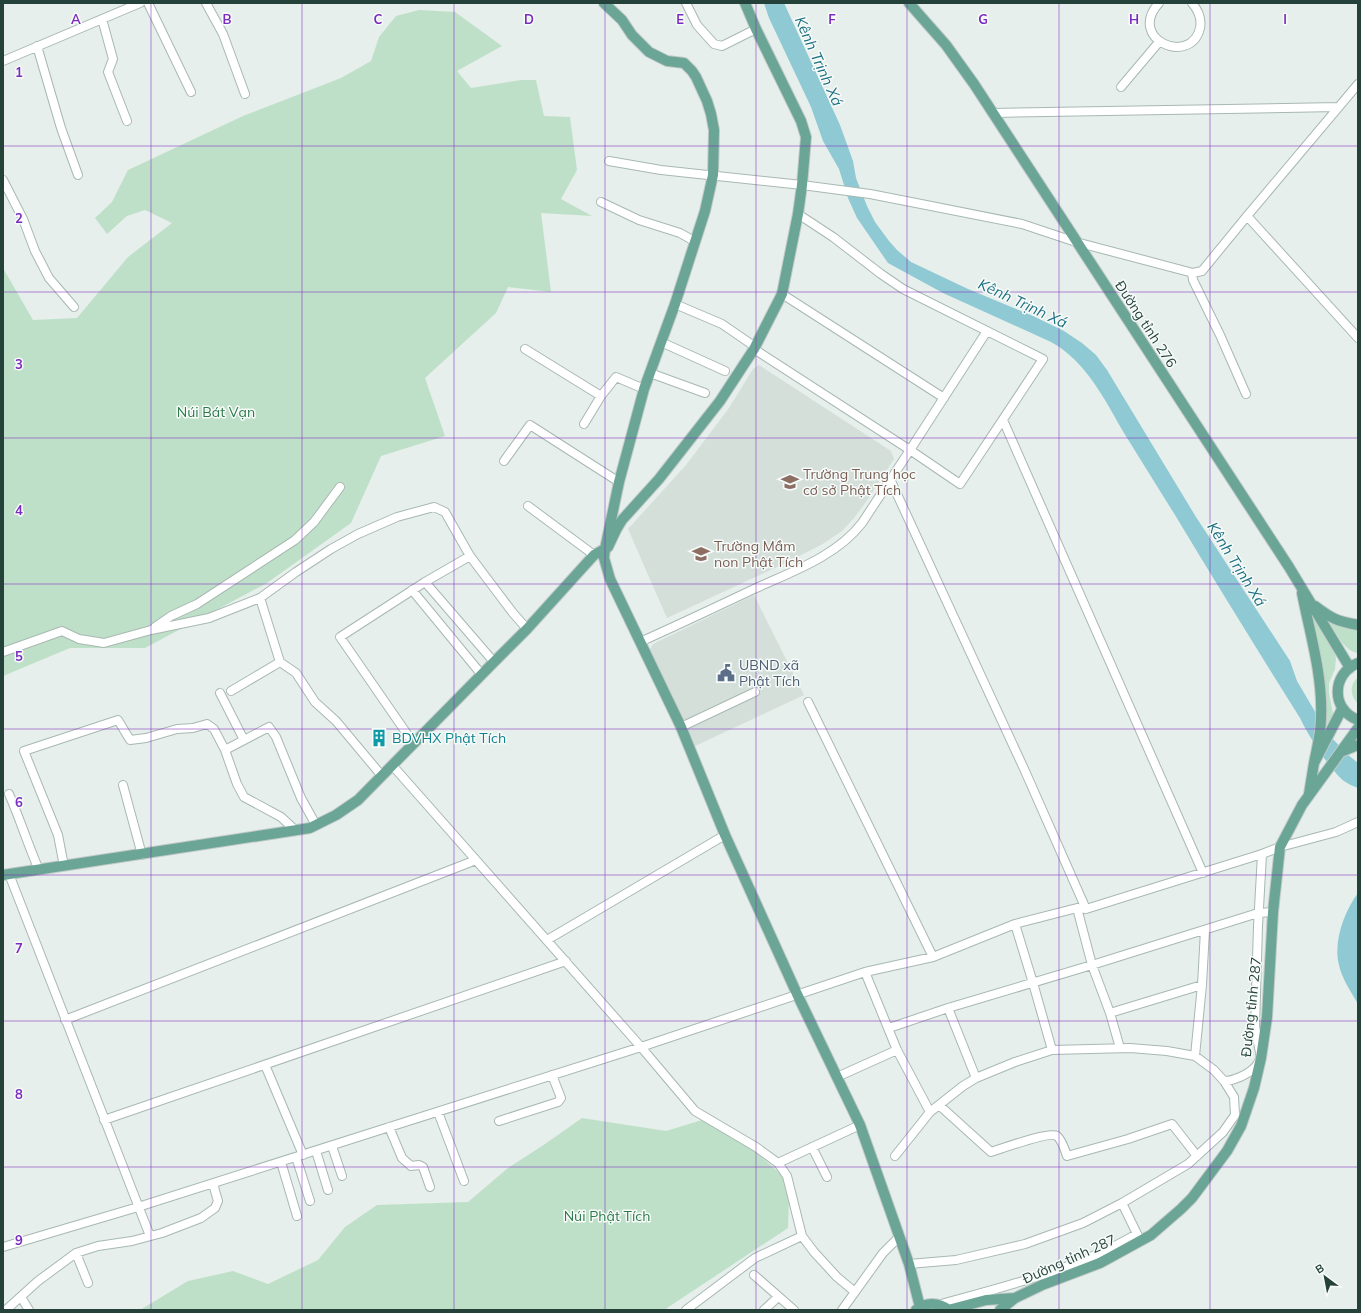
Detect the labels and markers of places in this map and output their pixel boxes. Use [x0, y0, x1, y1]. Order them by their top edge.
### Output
place label: Trường Trung học cơ sở Phật Tích [803, 465, 916, 499]
school or university icon: Trường Trung học cơ sở Phật Tích [780, 472, 800, 492]
place label: Trường Mầm non Phật Tích [714, 537, 803, 571]
school or university icon: Trường Mầm non Phật Tích [691, 544, 711, 564]
place label: UBND xã Phật Tích [739, 656, 800, 690]
public building icon: UBND xã Phật Tích [716, 663, 736, 683]
building icon: BDVHX Phật Tích [369, 728, 389, 748]
place label: BDVHX Phật Tích [392, 729, 506, 747]

